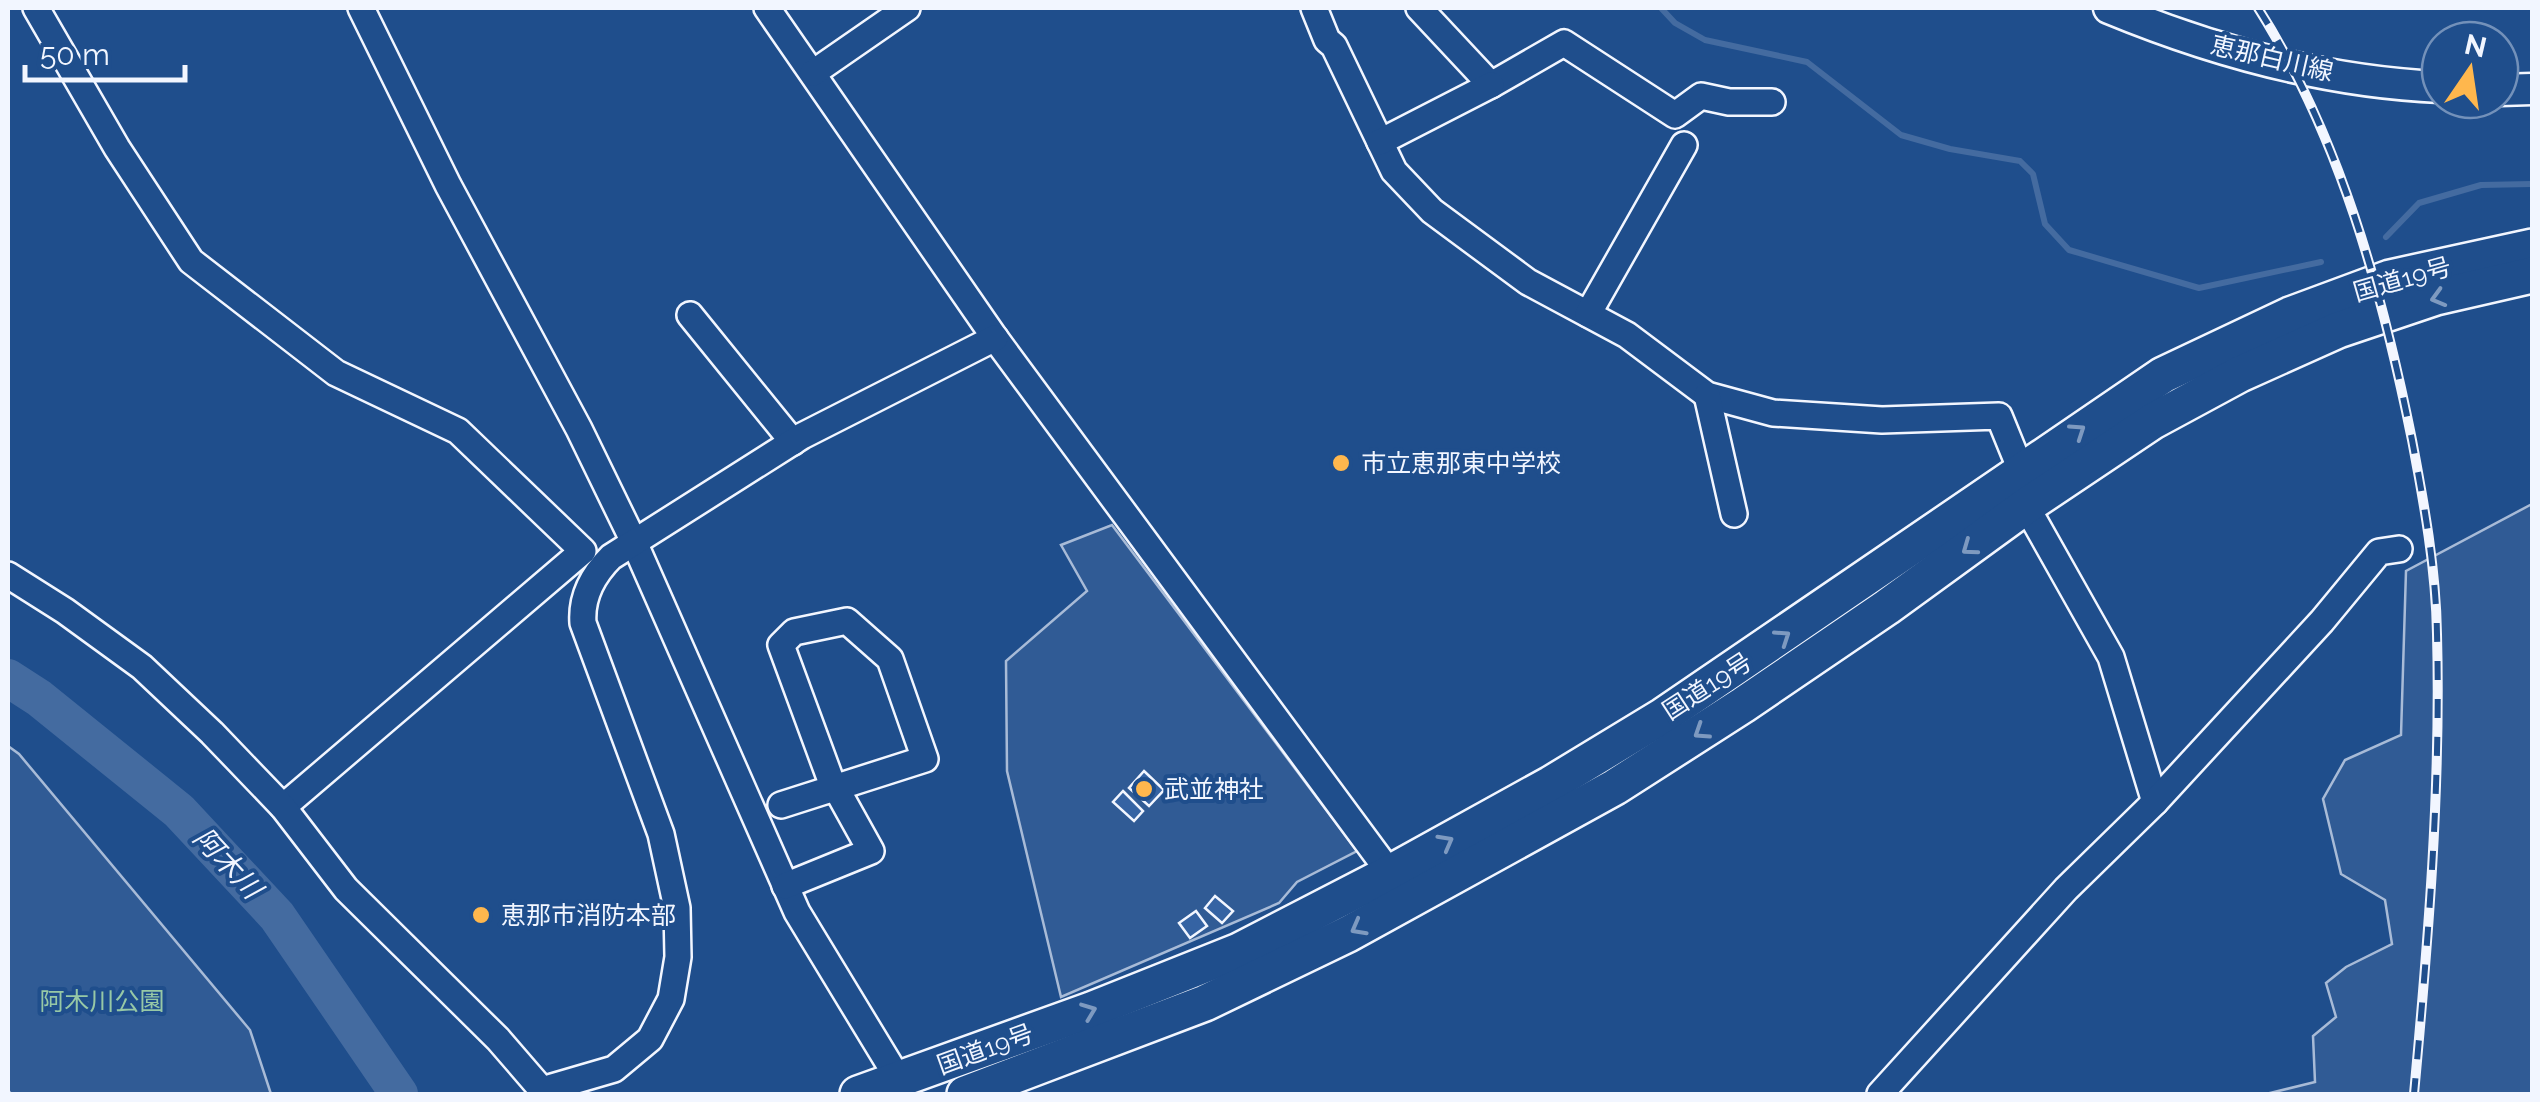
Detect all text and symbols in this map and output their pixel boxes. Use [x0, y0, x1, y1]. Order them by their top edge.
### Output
scale bar [25, 20, 185, 82]
north arrow [2420, 20, 2520, 120]
text: N [2461, 28, 2490, 65]
street label: 恵那白川線 [2208, 29, 2336, 87]
text: 50 m [40, 37, 110, 72]
street label: 国道19号 [2350, 251, 2454, 307]
one-way arrow [2430, 286, 2447, 307]
one-way arrow [2068, 425, 2086, 444]
place label: 市立恵那東中学校 [1361, 448, 1561, 478]
marker: 市立恵那東中学校 [1330, 452, 1352, 474]
one-way arrow [1961, 535, 1980, 554]
one-way arrow [1772, 630, 1790, 649]
street label: 国道19号 [1657, 646, 1757, 726]
one-way arrow [1694, 719, 1712, 738]
place label: 武並神社 [1164, 774, 1264, 804]
marker: 武並神社 [1133, 778, 1155, 800]
water label: 阿木川 [187, 821, 270, 907]
one-way arrow [1435, 835, 1453, 855]
place label: 恵那市消防本部 [501, 900, 676, 930]
marker: 恵那市消防本部 [470, 904, 492, 926]
one-way arrow [1351, 916, 1369, 936]
park label: 阿木川公園 [39, 986, 165, 1016]
one-way arrow [1079, 1002, 1097, 1022]
street label: 国道19号 [933, 1018, 1037, 1080]

